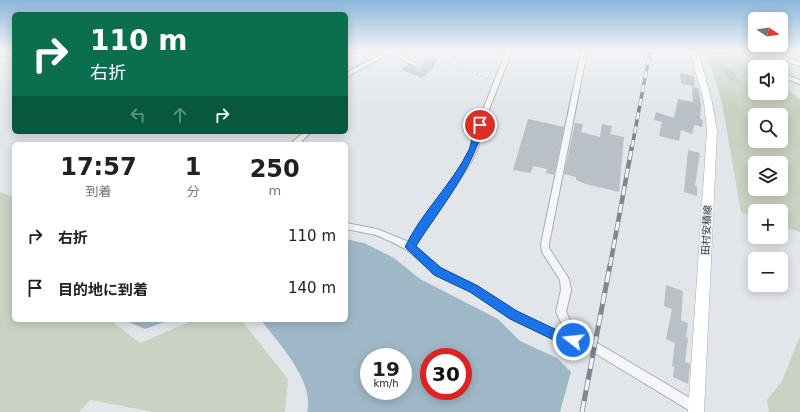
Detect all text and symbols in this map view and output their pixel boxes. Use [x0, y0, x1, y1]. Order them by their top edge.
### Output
north arrow [748, 12, 788, 52]
map controls [748, 12, 788, 292]
text: 110 m [90, 24, 187, 57]
icon: right [24, 28, 76, 80]
button: sound [748, 60, 788, 100]
text: 右折 [90, 62, 126, 83]
icon: left [127, 104, 149, 126]
icon: ahead [169, 104, 191, 126]
icon: right [211, 104, 233, 126]
pin [463, 108, 497, 142]
button: search [748, 108, 788, 148]
icon: arrive [469, 114, 491, 136]
text: 17:57 [60, 153, 137, 181]
text: 1 [185, 153, 201, 181]
text: 250 [250, 155, 300, 183]
button: layers [748, 156, 788, 196]
text: m [268, 183, 281, 198]
text: 到着 [85, 184, 111, 199]
text: 分 [187, 184, 200, 199]
button: + [748, 204, 788, 244]
street label: 田村安積線 [700, 205, 713, 255]
icon: right [24, 225, 46, 247]
text: 110 m [288, 227, 336, 245]
text: 右折 [58, 229, 88, 247]
button: − [748, 252, 788, 292]
icon: arrive [24, 277, 46, 299]
text: 140 m [288, 279, 336, 297]
text: 目的地に到着 [58, 281, 148, 299]
position arrow [552, 319, 594, 361]
speed limit sign: 30 [420, 348, 472, 400]
text: 19 [372, 357, 400, 381]
text: km/h [373, 378, 399, 389]

